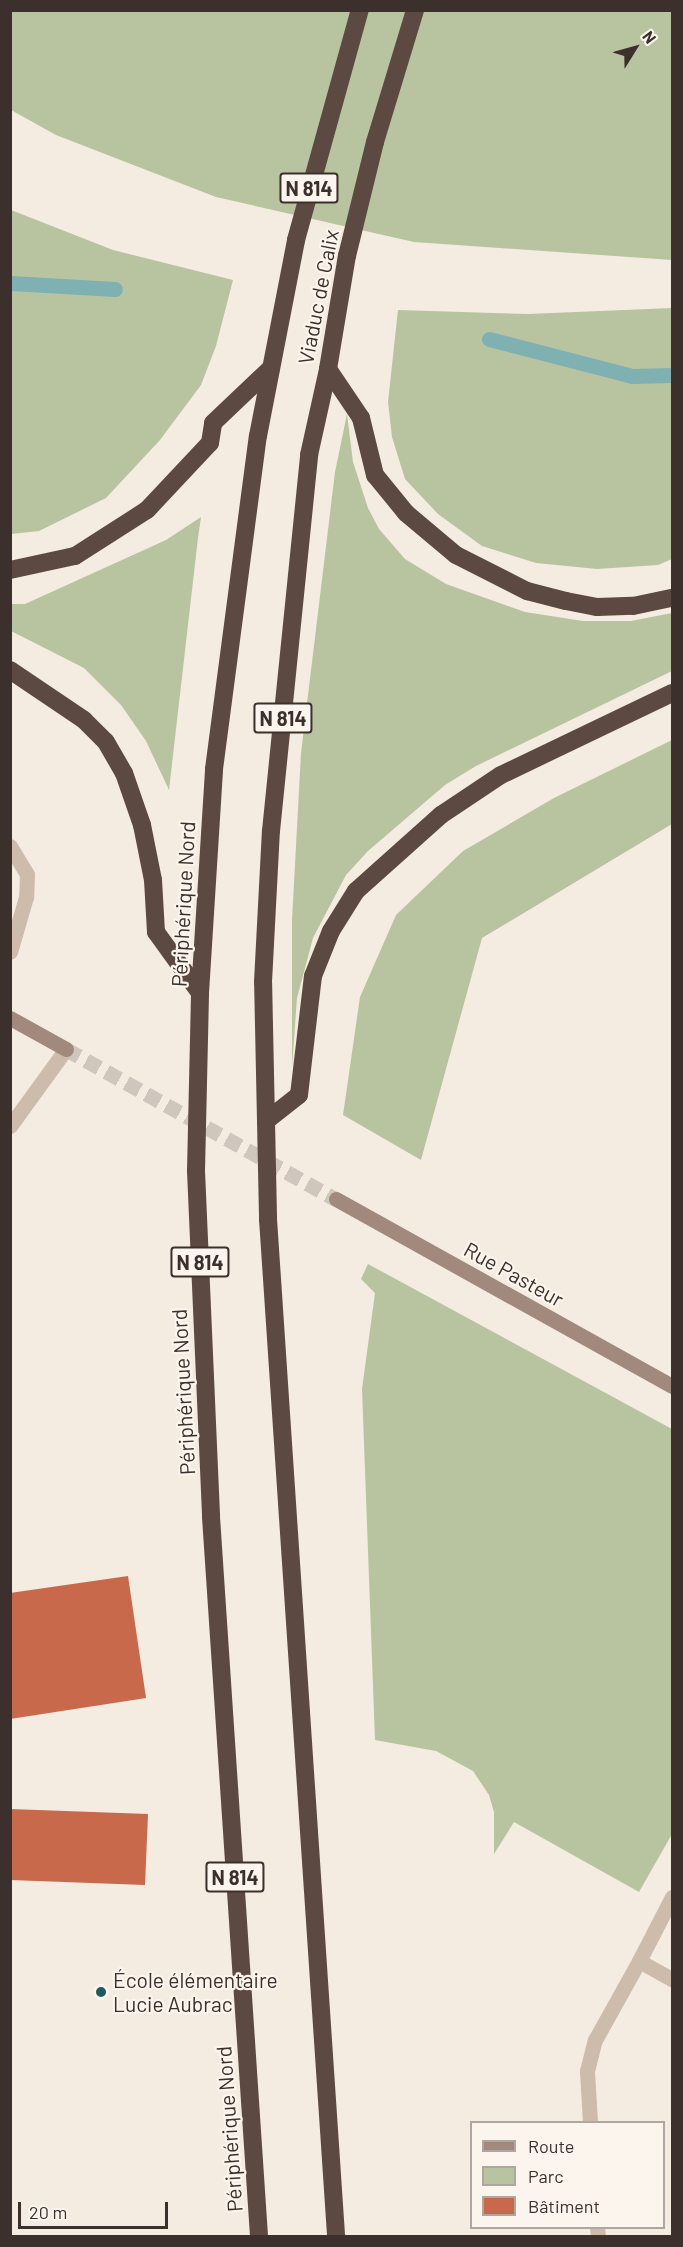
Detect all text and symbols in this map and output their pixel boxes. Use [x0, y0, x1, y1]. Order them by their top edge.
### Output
north arrow [605, 18, 665, 78]
text: N [639, 27, 661, 47]
road number: N 814 [279, 171, 339, 205]
street label: Viaduc de Calix [293, 228, 343, 366]
road number: N 814 [253, 701, 313, 735]
street label: Périphérique Nord [166, 820, 200, 988]
street label: Rue Pasteur [460, 1236, 568, 1312]
road number: N 814 [170, 1245, 230, 1279]
street label: Périphérique Nord [166, 1308, 200, 1476]
road number: N 814 [205, 1860, 265, 1894]
place label: École élémentaire Lucie Aubrac [113, 1967, 278, 2017]
marker: École élémentaire Lucie Aubrac [94, 1985, 108, 1999]
street label: Périphérique Nord [211, 2045, 247, 2213]
legend [470, 2121, 665, 2229]
text: Route [528, 2135, 574, 2157]
text: Parc [528, 2165, 564, 2187]
scale bar [21, 2190, 171, 2228]
text: Bâtiment [528, 2195, 600, 2217]
text: 20 m [29, 2201, 67, 2223]

